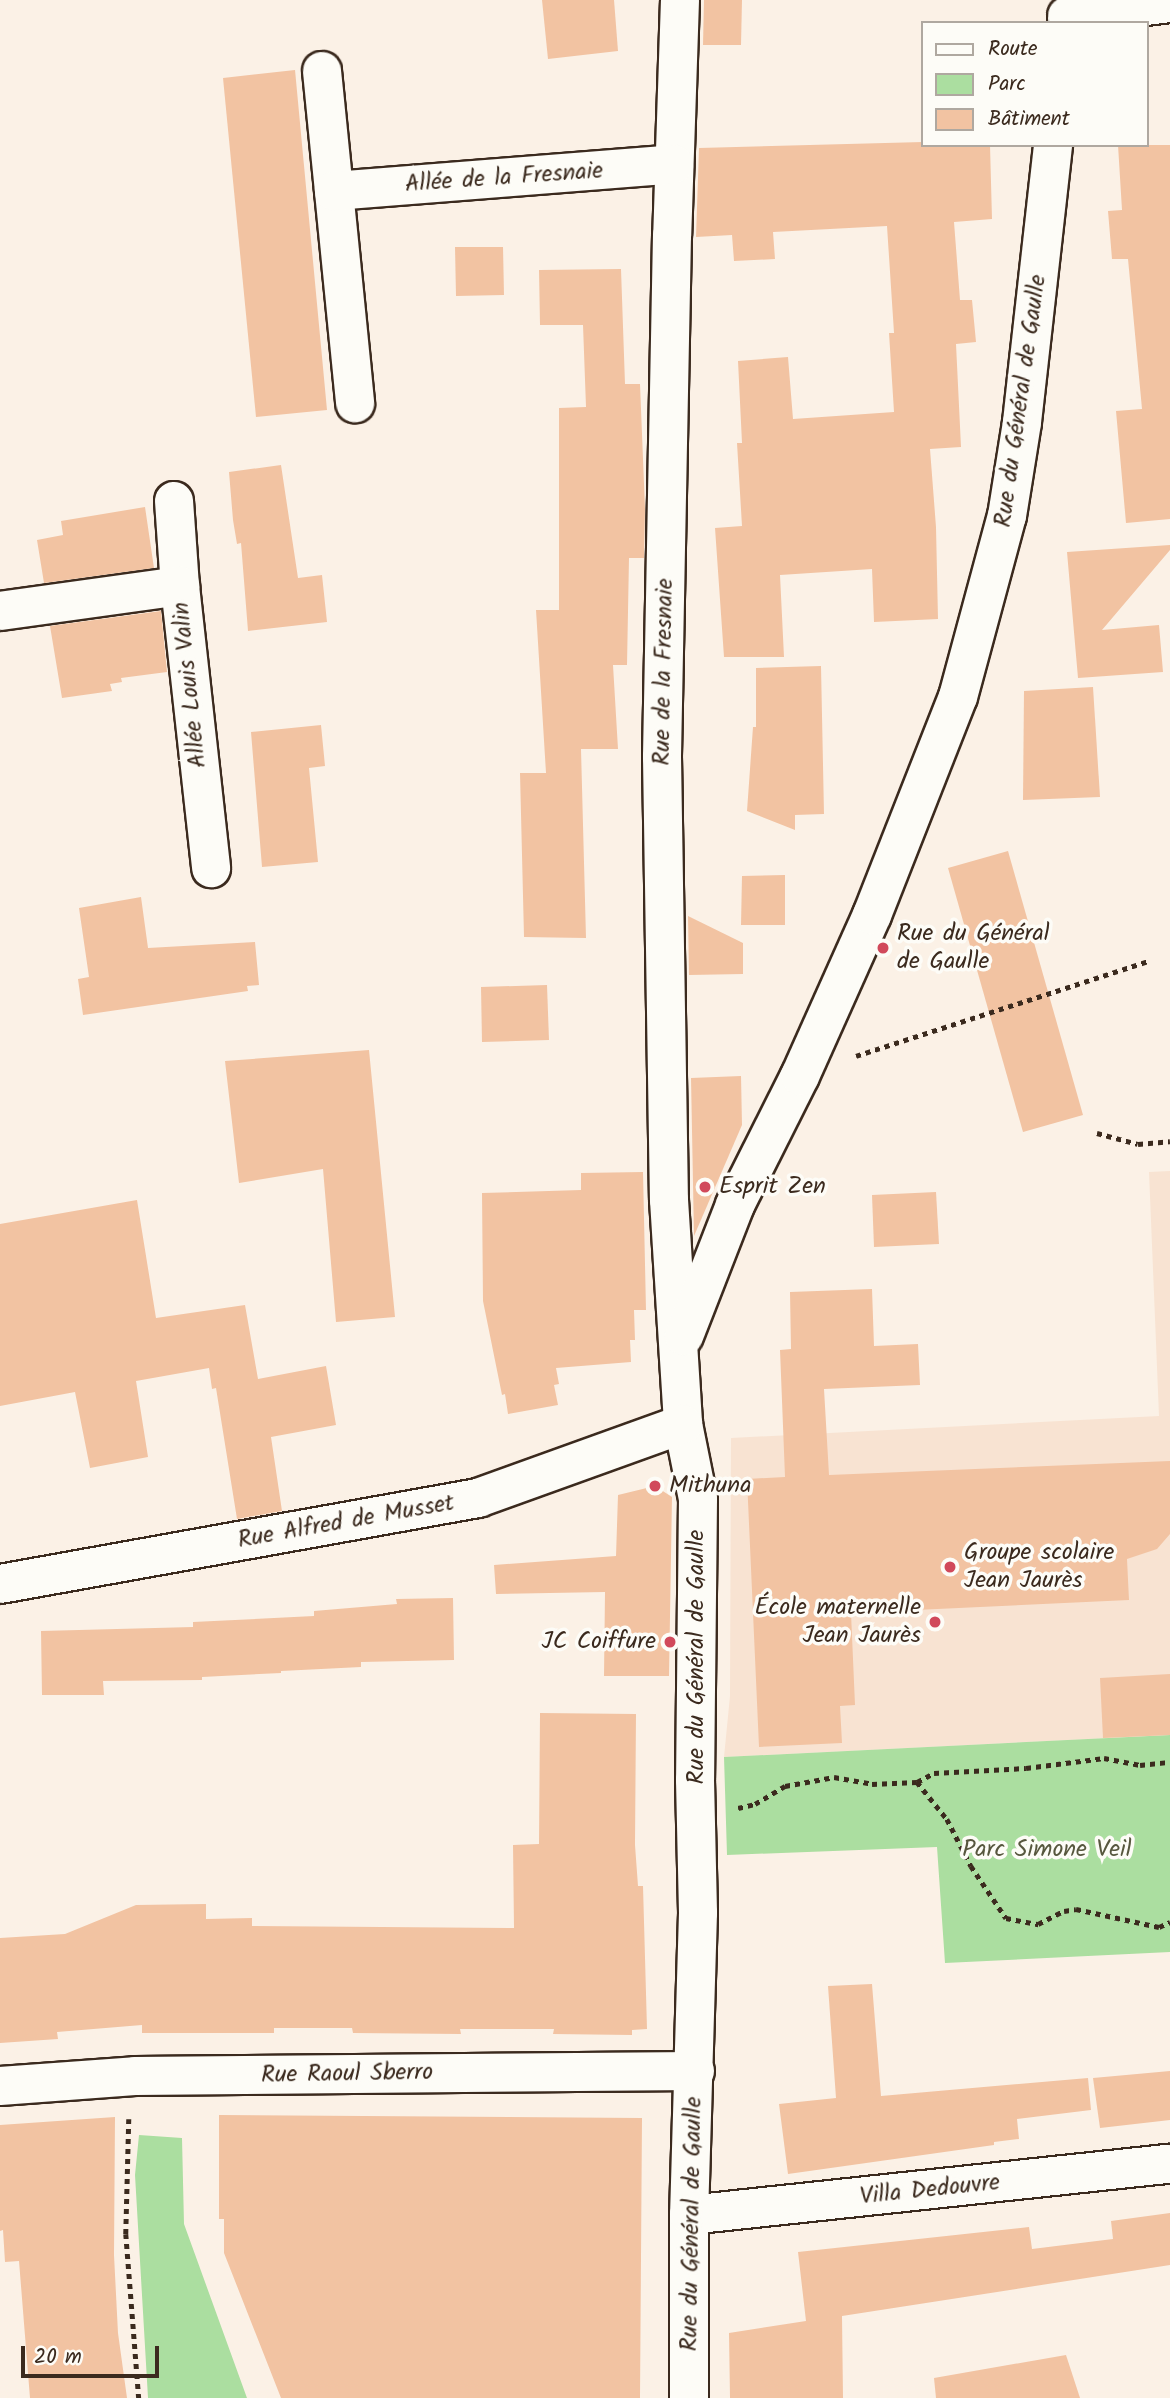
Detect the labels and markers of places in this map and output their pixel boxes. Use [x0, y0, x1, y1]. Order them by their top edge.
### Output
place label: Rue du Général de Gaulle [897, 920, 1050, 976]
marker: Rue du Général de Gaulle [875, 940, 891, 956]
place label: Esprit Zen [719, 1173, 826, 1201]
marker: Esprit Zen [697, 1179, 713, 1195]
place label: Mithuna [669, 1472, 751, 1500]
marker: Mithuna [647, 1478, 663, 1494]
place label: Groupe scolaire Jean Jaurès [964, 1539, 1114, 1595]
marker: Groupe scolaire Jean Jaurès [942, 1559, 958, 1575]
place label: École maternelle Jean Jaurès [755, 1594, 921, 1650]
marker: École maternelle Jean Jaurès [927, 1614, 943, 1630]
place label: JC Coiffure [541, 1628, 656, 1656]
marker: JC Coiffure [662, 1634, 678, 1650]

